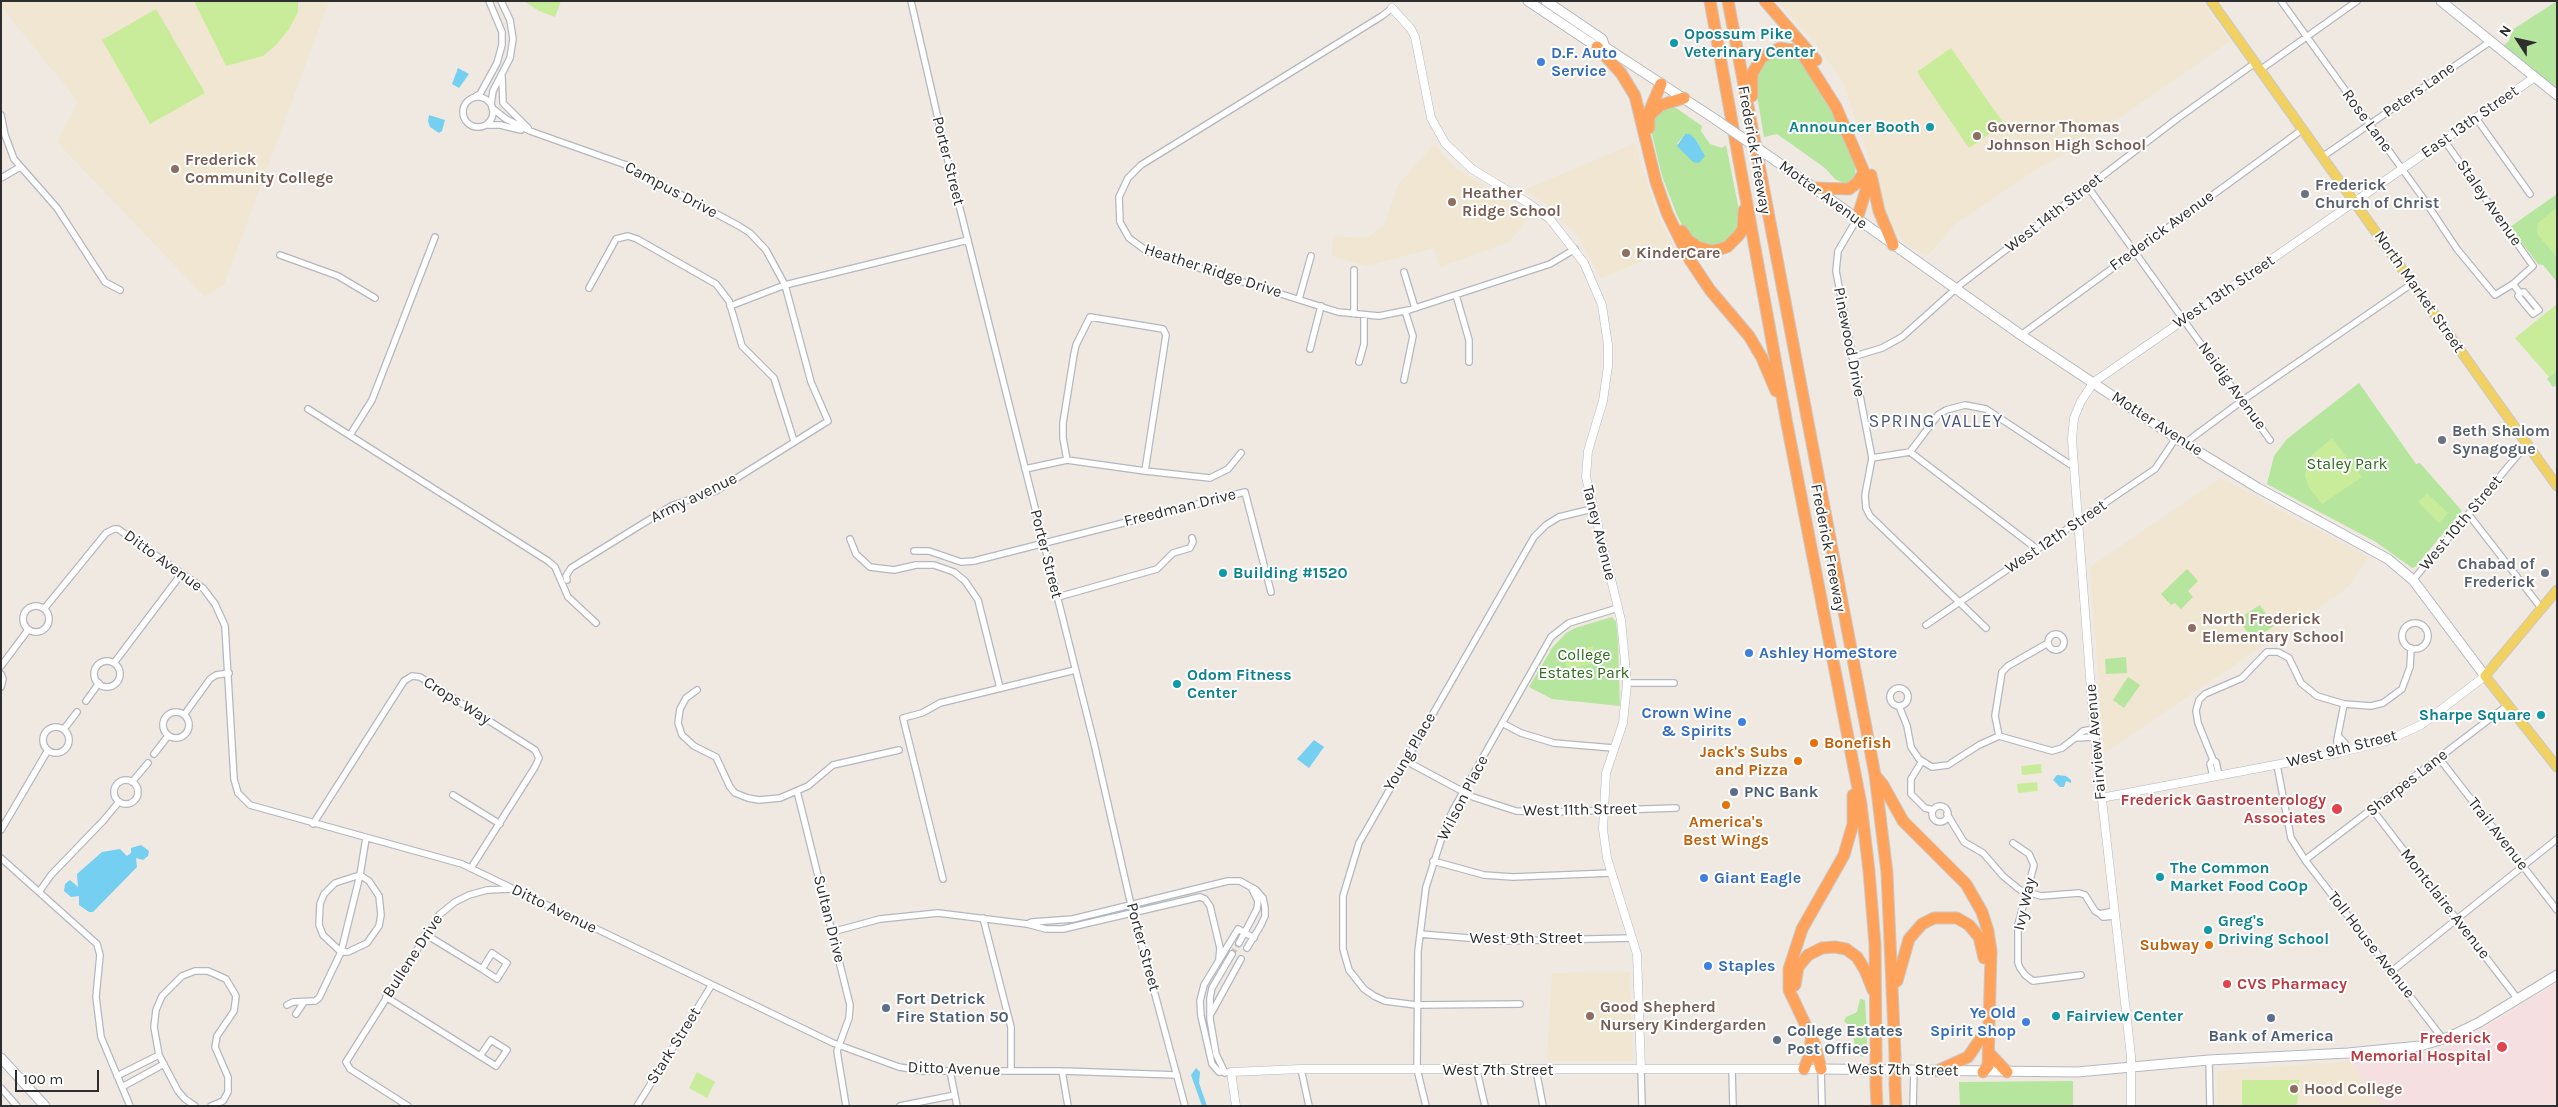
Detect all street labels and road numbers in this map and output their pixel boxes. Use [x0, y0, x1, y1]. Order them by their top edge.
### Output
street label: Peters Lane [2379, 58, 2459, 122]
street label: East 13th Street [2418, 81, 2522, 163]
street label: Frederick Freeway [1733, 84, 1775, 216]
street label: Rose Lane [2338, 86, 2396, 156]
street label: Porter Street [928, 114, 968, 208]
street label: Motter Avenue [1775, 156, 1871, 234]
street label: Staley Avenue [2452, 156, 2526, 250]
street label: Campus Drive [621, 158, 721, 222]
street label: West 14th Street [2002, 169, 2106, 257]
street label: Frederick Avenue [2106, 187, 2218, 275]
street label: North Market Street [2370, 227, 2468, 357]
street label: Heather Ridge Drive [1142, 240, 1284, 302]
street label: West 13th Street [2170, 251, 2278, 333]
street label: Pinewood Drive [1829, 286, 1869, 398]
street label: Neidig Avenue [2194, 338, 2270, 434]
street label: Motter Avenue [2108, 387, 2206, 461]
street label: Army avenue [648, 469, 740, 527]
street label: West 10th Street [2416, 471, 2506, 575]
street label: Frederick Freeway [1806, 482, 1850, 614]
street label: Taney Avenue [1578, 484, 1620, 582]
street label: Freedman Drive [1122, 485, 1238, 531]
street label: West 12th Street [2002, 496, 2110, 578]
street label: Porter Street [1026, 507, 1066, 601]
street label: Ditto Avenue [120, 526, 206, 596]
street label: Crops Way [420, 673, 494, 729]
street label: Fairview Avenue [2081, 683, 2111, 801]
street label: Young Place [1380, 709, 1440, 795]
street label: West 9th Street [2285, 726, 2399, 772]
street label: Sharpes Lane [2363, 745, 2451, 821]
street label: Wilson Place [1433, 752, 1493, 844]
street label: Trail Avenue [2464, 794, 2532, 874]
street label: West 11th Street [1523, 799, 1637, 821]
street label: Montclaire Avenue [2396, 845, 2494, 963]
street label: Sultan Drive [809, 873, 849, 965]
street label: Ivy Way [2010, 876, 2040, 932]
street label: Ditto Avenue [508, 880, 600, 938]
street label: Toll House Avenue [2323, 888, 2419, 1002]
street label: Porter Street [1122, 901, 1164, 993]
street label: Bullene Drive [379, 911, 447, 1001]
street label: West 9th Street [1470, 928, 1582, 948]
street label: Stark Street [643, 1004, 705, 1088]
street label: Ditto Avenue [907, 1058, 1001, 1080]
street label: West 7th Street [1847, 1059, 1959, 1081]
street label: West 7th Street [1442, 1060, 1554, 1080]

